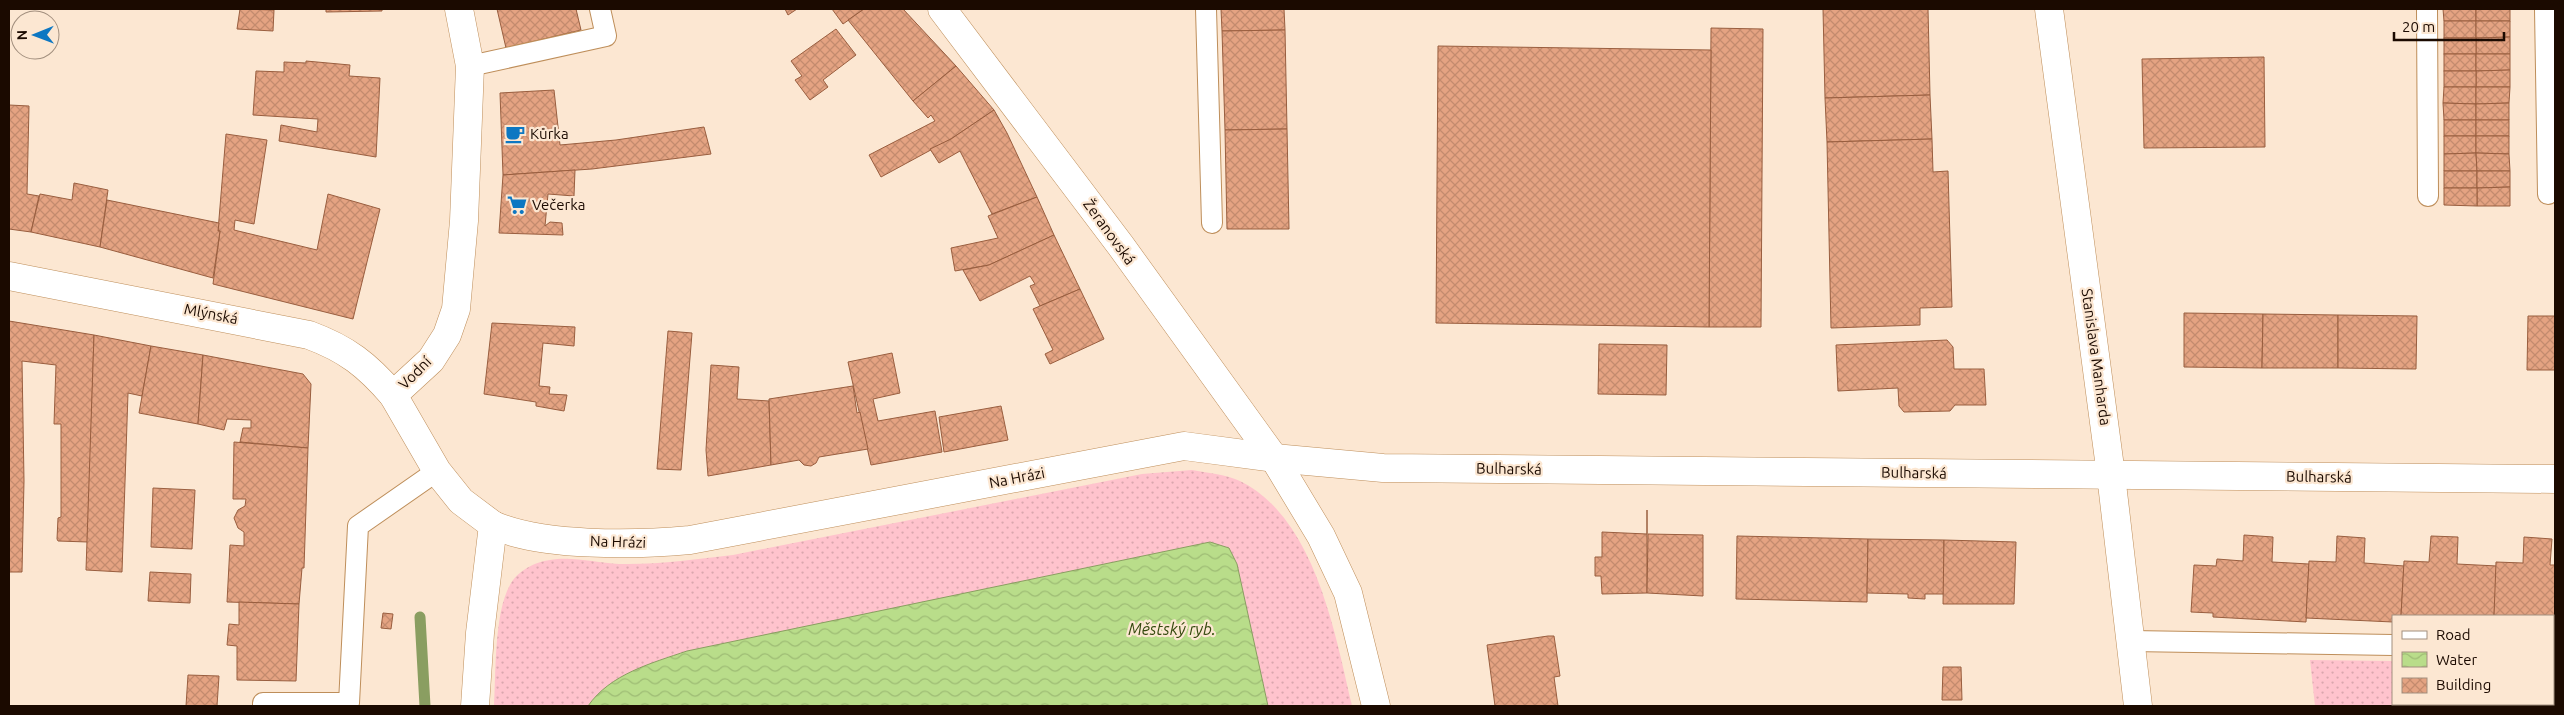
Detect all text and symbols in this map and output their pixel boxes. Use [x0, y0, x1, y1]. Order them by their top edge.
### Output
north arrow [10, 10, 60, 60]
scale bar [2394, 10, 2504, 42]
text: 20 m [2402, 18, 2435, 35]
text: N [14, 30, 30, 41]
cafe icon: Kůrka [504, 123, 526, 145]
place label: Kůrka [530, 125, 569, 142]
supermarket icon: Večerka [506, 194, 528, 216]
place label: Večerka [532, 196, 585, 213]
street label: Žeranovská [1080, 196, 1139, 268]
street label: Stanislava Manharda [2078, 287, 2115, 426]
street label: Mlýnská [183, 300, 239, 327]
street label: Vodní [395, 353, 435, 392]
street label: Bulharská [1476, 459, 1542, 478]
street label: Bulharská [1881, 463, 1947, 482]
street label: Na Hrázi [988, 464, 1046, 491]
street label: Bulharská [2286, 467, 2352, 486]
street label: Na Hrázi [590, 532, 646, 551]
legend [2392, 615, 2554, 705]
water label: Městský ryb. [1128, 620, 1216, 638]
text: Road [2436, 626, 2471, 643]
text: Water [2436, 651, 2477, 668]
text: Building [2436, 676, 2491, 693]

